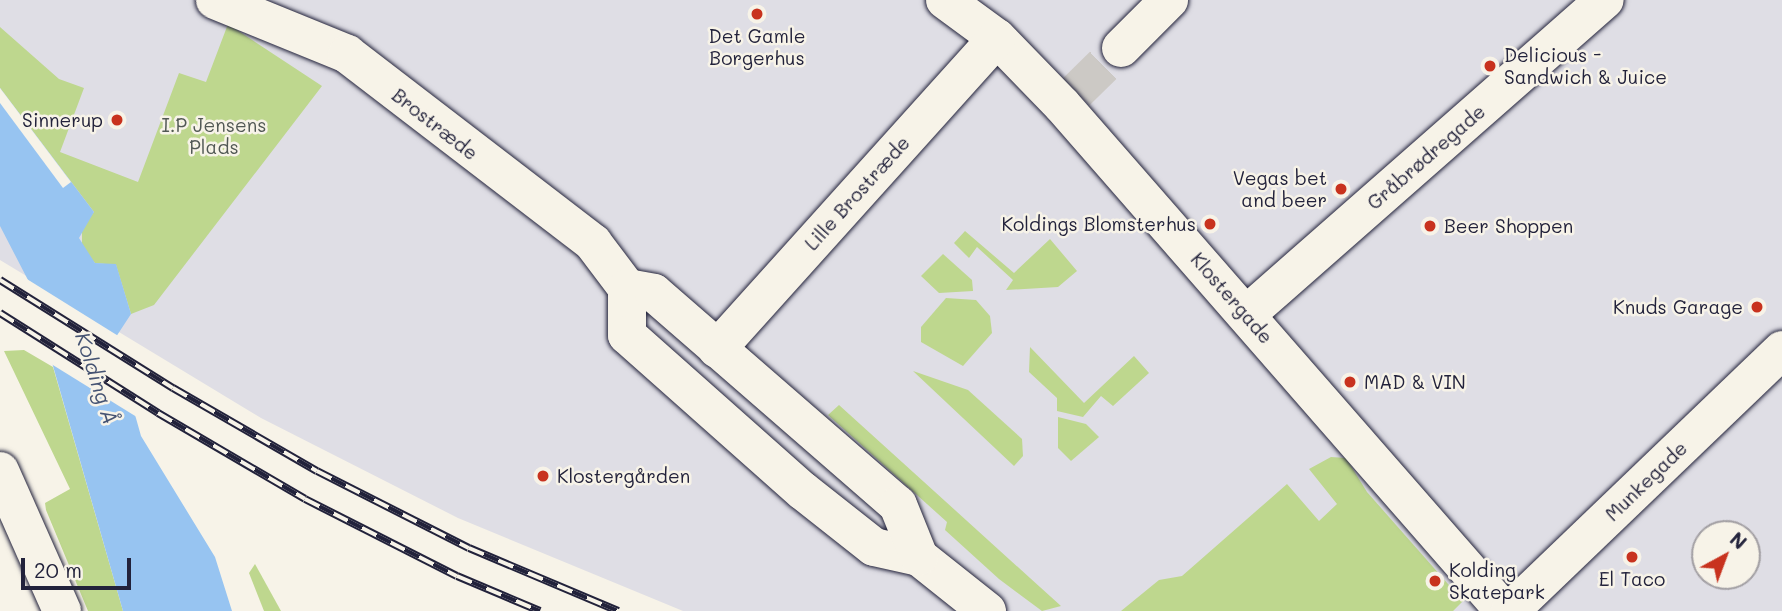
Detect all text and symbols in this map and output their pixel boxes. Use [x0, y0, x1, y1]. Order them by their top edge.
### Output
marker: Det Gamle Borgerhus [749, 6, 765, 22]
place label: Det Gamle Borgerhus [709, 25, 805, 69]
place label: Delicious - Sandwich & Juice [1504, 44, 1667, 88]
marker: Delicious - Sandwich & Juice [1482, 58, 1498, 74]
street label: Brostræde [388, 83, 482, 165]
street label: Gråbrødregade [1362, 100, 1490, 214]
place label: Sinnerup [22, 109, 103, 131]
marker: Sinnerup [109, 112, 125, 128]
park label: I.P Jensens Plads [161, 114, 267, 158]
street label: Lille Brostræde [800, 131, 914, 255]
place label: Vegas bet and beer [1233, 167, 1327, 211]
marker: Vegas bet and beer [1333, 181, 1349, 197]
place label: Koldings Blomsterhus [1001, 213, 1196, 235]
place label: Beer Shoppen [1444, 215, 1573, 237]
marker: Koldings Blomsterhus [1202, 216, 1218, 232]
marker: Beer Shoppen [1422, 218, 1438, 234]
street label: Klostergade [1186, 248, 1278, 348]
place label: Knuds Garage [1613, 296, 1743, 318]
marker: Knuds Garage [1749, 299, 1765, 315]
water label: Kolding Å [70, 329, 124, 427]
place label: MAD & VIN [1364, 371, 1466, 393]
marker: MAD & VIN [1342, 374, 1358, 390]
street label: Munkegade [1600, 436, 1692, 526]
place label: Klostergården [557, 465, 690, 487]
marker: Klostergården [535, 468, 551, 484]
north arrow [1691, 520, 1761, 590]
text: N [1725, 526, 1752, 554]
scale bar [24, 544, 135, 588]
marker: El Taco [1624, 549, 1640, 565]
text: 20 m [34, 556, 82, 583]
place label: Kolding Skatepark [1449, 559, 1545, 603]
place label: El Taco [1599, 568, 1665, 590]
marker: Kolding Skatepark [1427, 573, 1443, 589]

